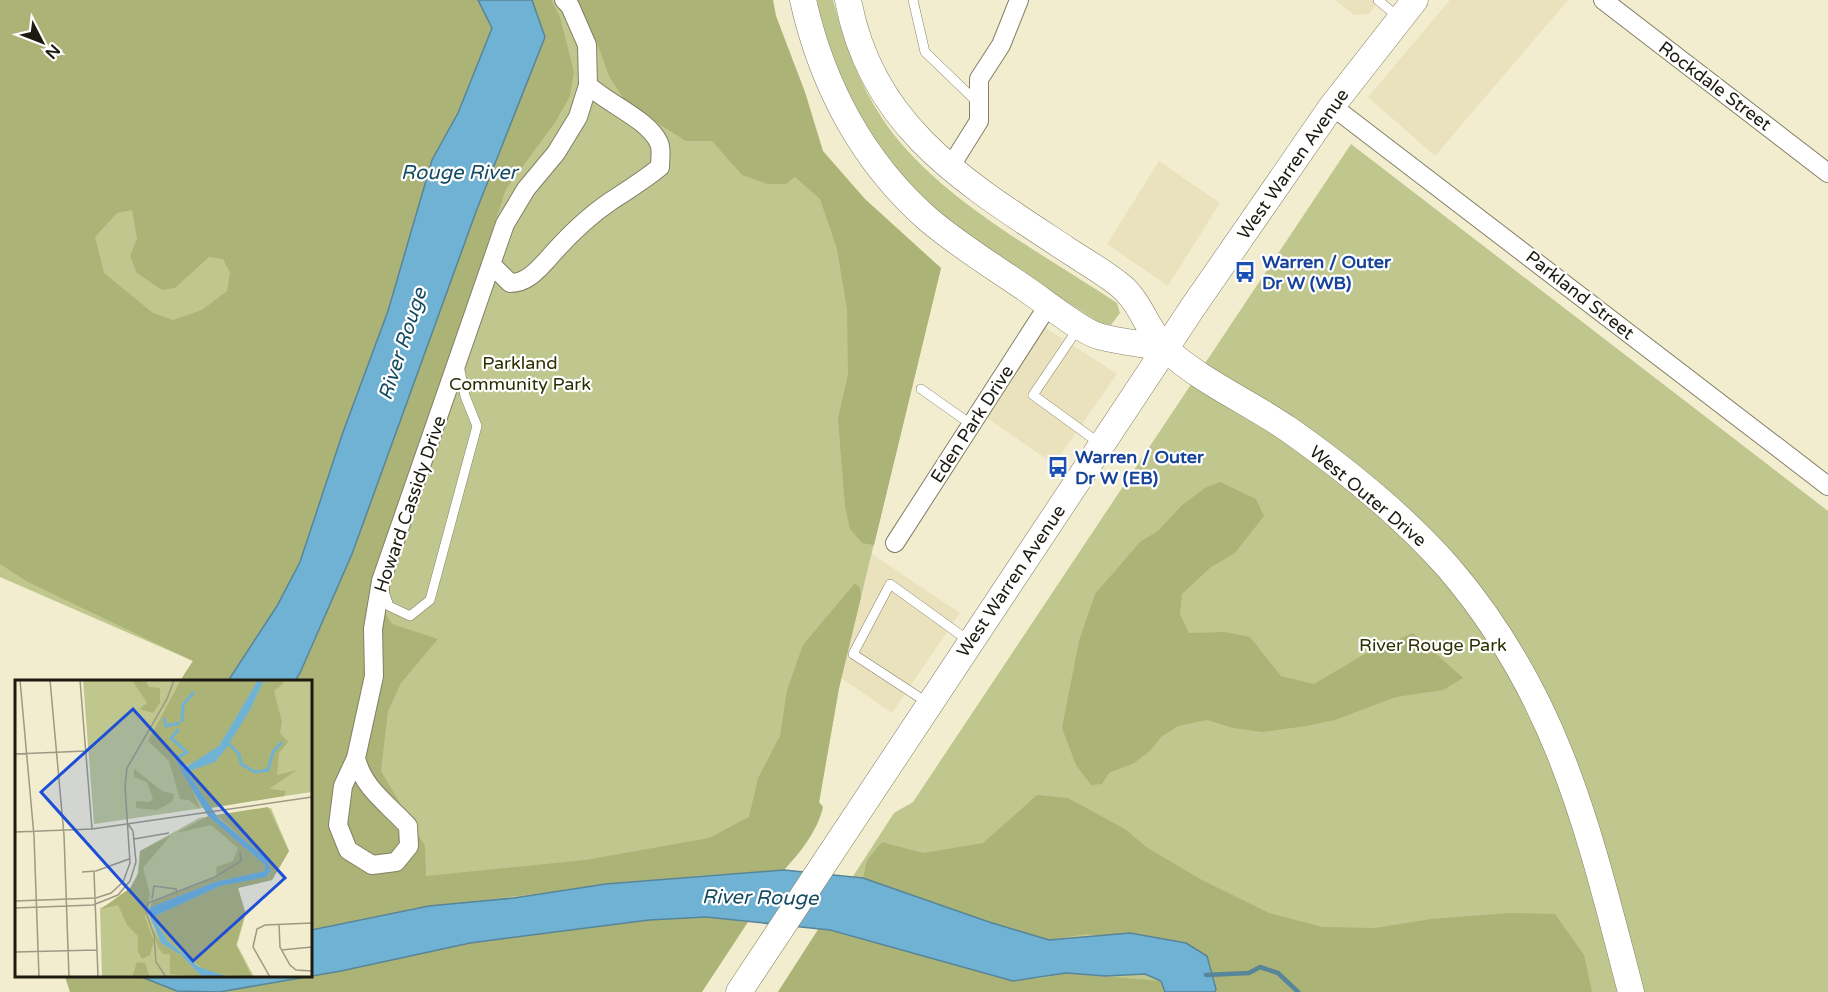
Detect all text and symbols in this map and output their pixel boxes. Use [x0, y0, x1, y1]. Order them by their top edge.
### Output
north arrow [12, 12, 72, 72]
street label: Rockdale Street [1654, 37, 1776, 136]
text: N [41, 40, 64, 63]
street label: West Warren Avenue [1233, 84, 1353, 244]
water label: Rouge River [401, 161, 520, 185]
street label: Parkland Street [1521, 246, 1639, 344]
place label: Warren / Outer Dr W (WB) [1262, 251, 1392, 294]
bus stop icon: Warren / Outer Dr W (WB) [1233, 260, 1257, 284]
water label: River Rouge [374, 284, 433, 403]
park label: Parkland Community Park [449, 352, 591, 395]
street label: Eden Park Drive [926, 361, 1018, 487]
street label: Howard Cassidy Drive [369, 413, 451, 595]
street label: West Outer Drive [1305, 441, 1431, 551]
place label: Warren / Outer Dr W (EB) [1075, 446, 1205, 489]
bus stop icon: Warren / Outer Dr W (EB) [1046, 455, 1070, 479]
street label: West Warren Avenue [952, 501, 1070, 661]
park label: River Rouge Park [1359, 634, 1507, 656]
inset map [15, 680, 312, 977]
water label: River Rouge [702, 885, 820, 911]

